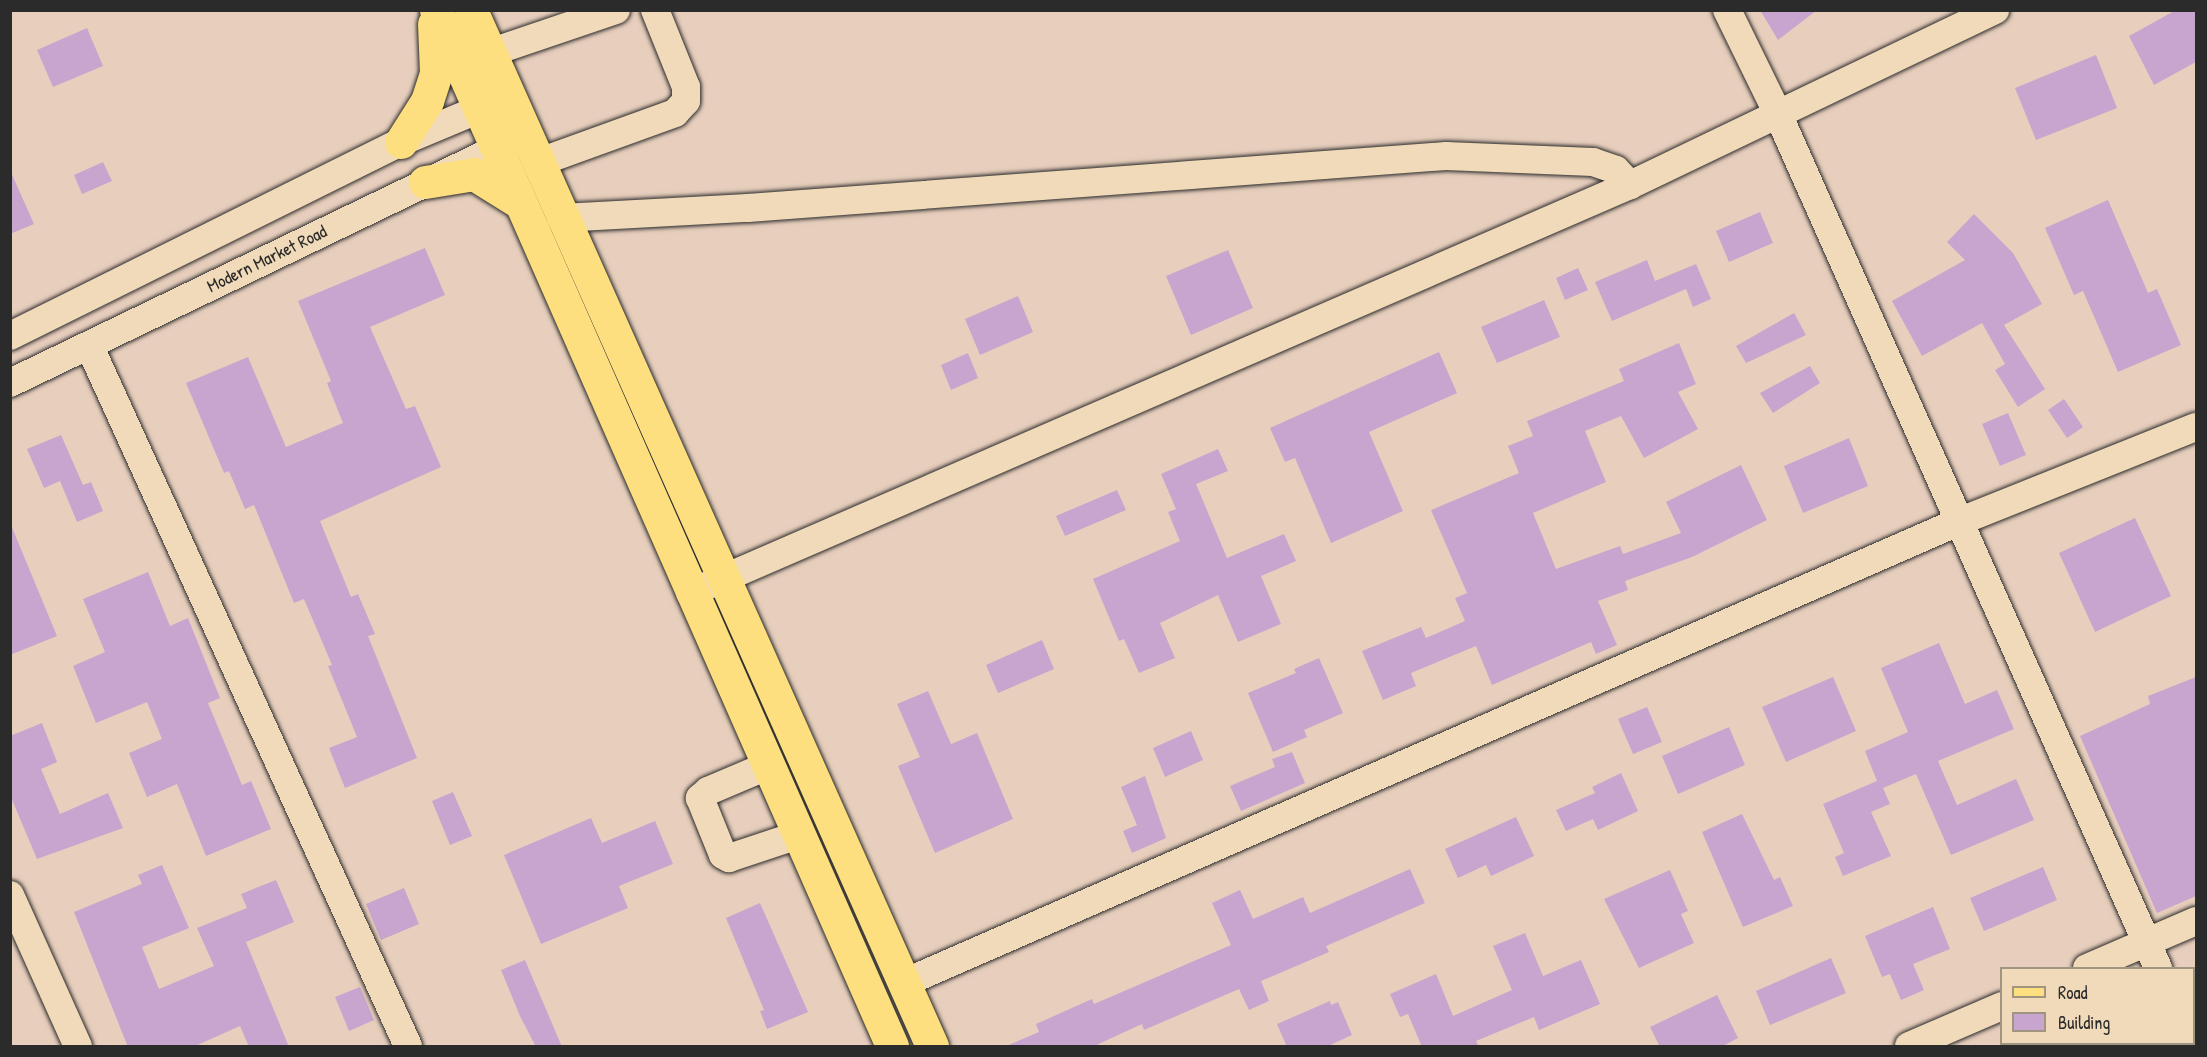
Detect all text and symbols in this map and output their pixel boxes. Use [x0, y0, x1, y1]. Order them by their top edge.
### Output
street label: Modern Market Road [204, 221, 330, 297]
legend [2000, 967, 2195, 1045]
text: Road [2058, 980, 2088, 1005]
text: Building [2058, 1010, 2110, 1035]

